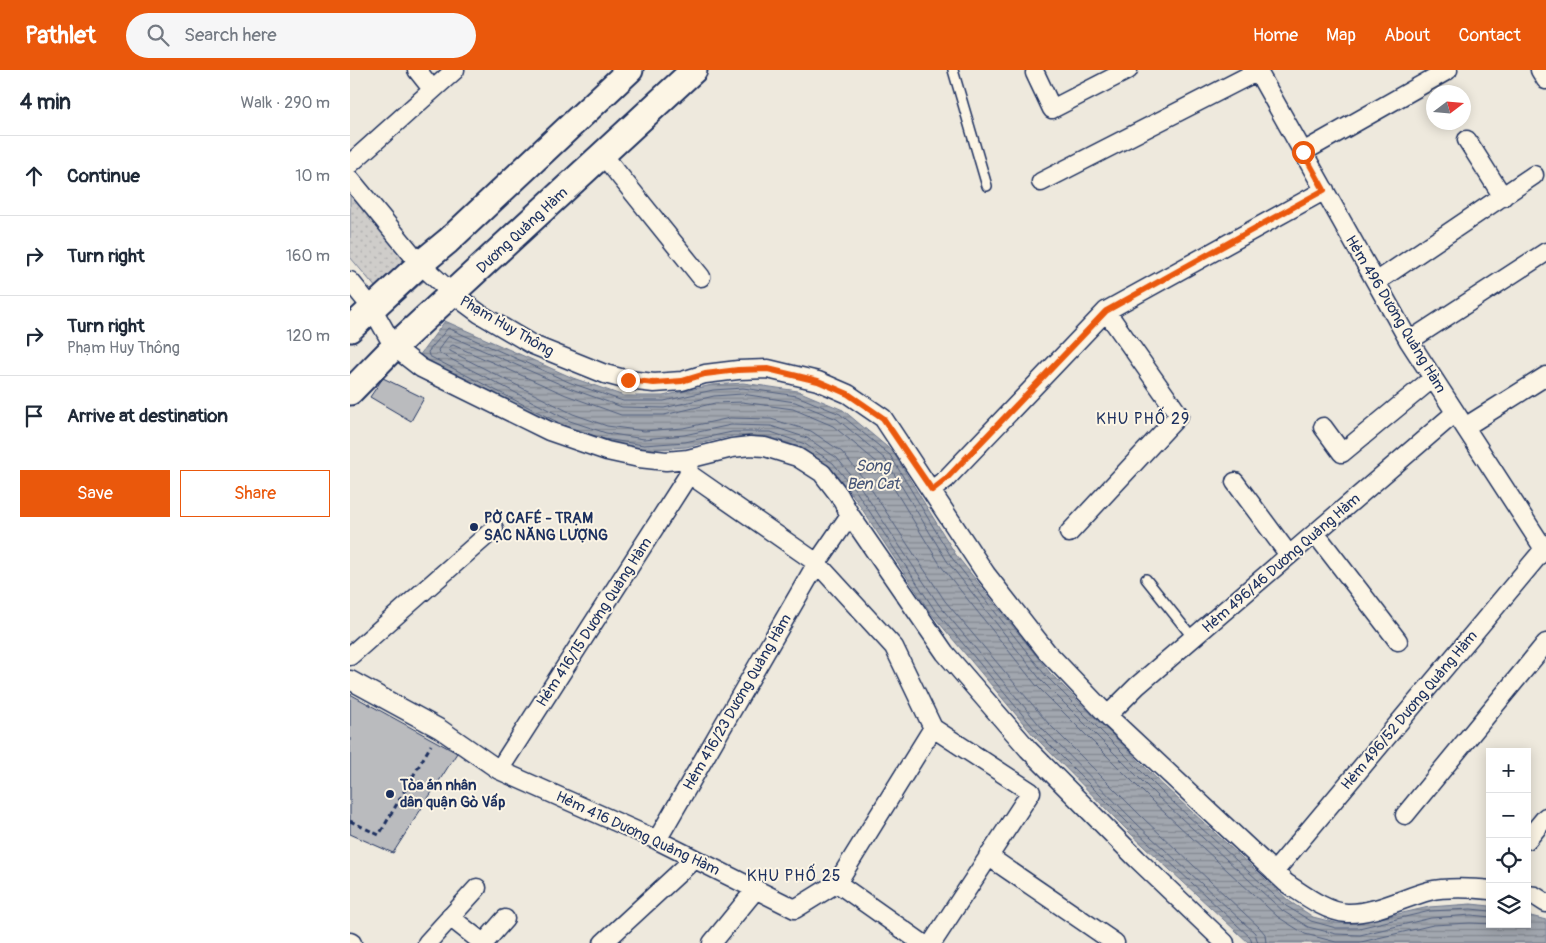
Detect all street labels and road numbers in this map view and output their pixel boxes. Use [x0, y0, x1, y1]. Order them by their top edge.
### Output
street label: Dương Quảng Hàm [473, 183, 572, 278]
street label: Hẻm 496 Dương Quảng Hàm [1341, 232, 1450, 397]
street label: Phạm Huy Thông [456, 292, 557, 361]
street label: Hẻm 496/46 Dương Quảng Hàm [1198, 490, 1364, 637]
street label: Hẻm 416/15 Dương Quảng Hàm [533, 534, 656, 710]
street label: Hẻm 416/23 Dương Quảng Hàm [679, 611, 796, 794]
street label: Hẻm 496/52 Dương Quảng Hàm [1337, 627, 1482, 794]
street label: Hẻm 416 Dương Quảng Hàm [553, 787, 723, 880]

